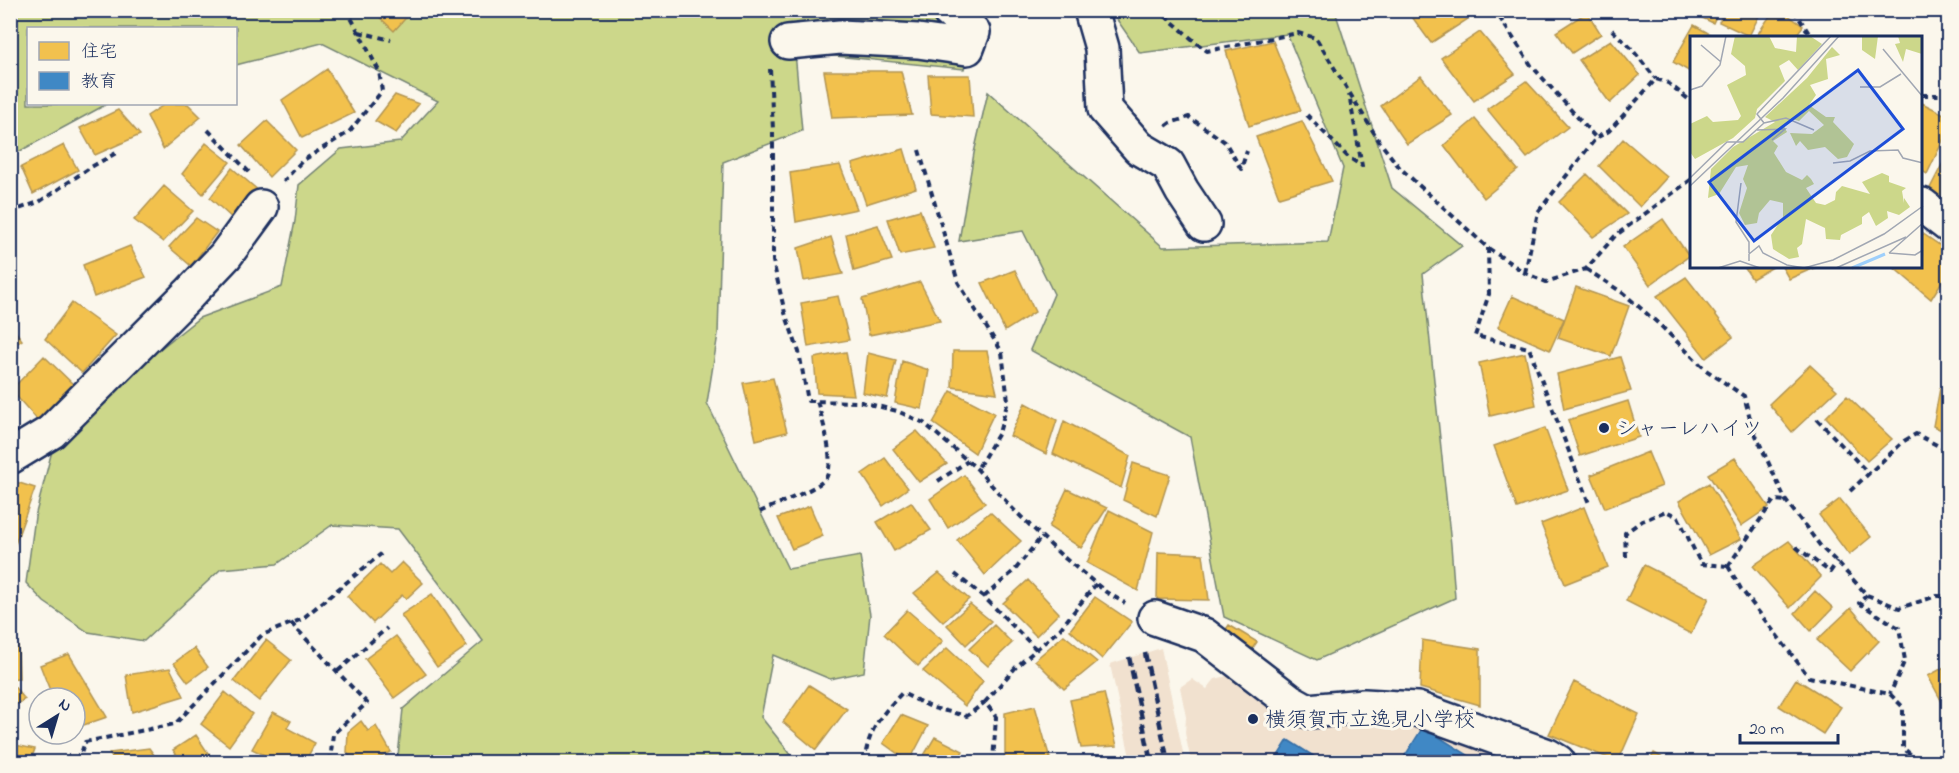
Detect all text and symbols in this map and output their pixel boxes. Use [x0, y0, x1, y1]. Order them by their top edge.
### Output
legend [27, 27, 237, 105]
inset map [1690, 36, 1923, 268]
text: 住宅 [81, 40, 117, 66]
text: 教育 [81, 70, 117, 96]
place label: シャーレハイツ [1616, 415, 1762, 445]
marker: シャーレハイツ [1597, 421, 1611, 435]
north arrow [27, 686, 87, 746]
text: N [53, 693, 77, 719]
place label: 横須賀市立逸見小学校 [1265, 706, 1475, 736]
scale bar [1740, 707, 1838, 745]
marker: 横須賀市立逸見小学校 [1246, 712, 1260, 726]
text: 20 m [1749, 717, 1784, 743]

